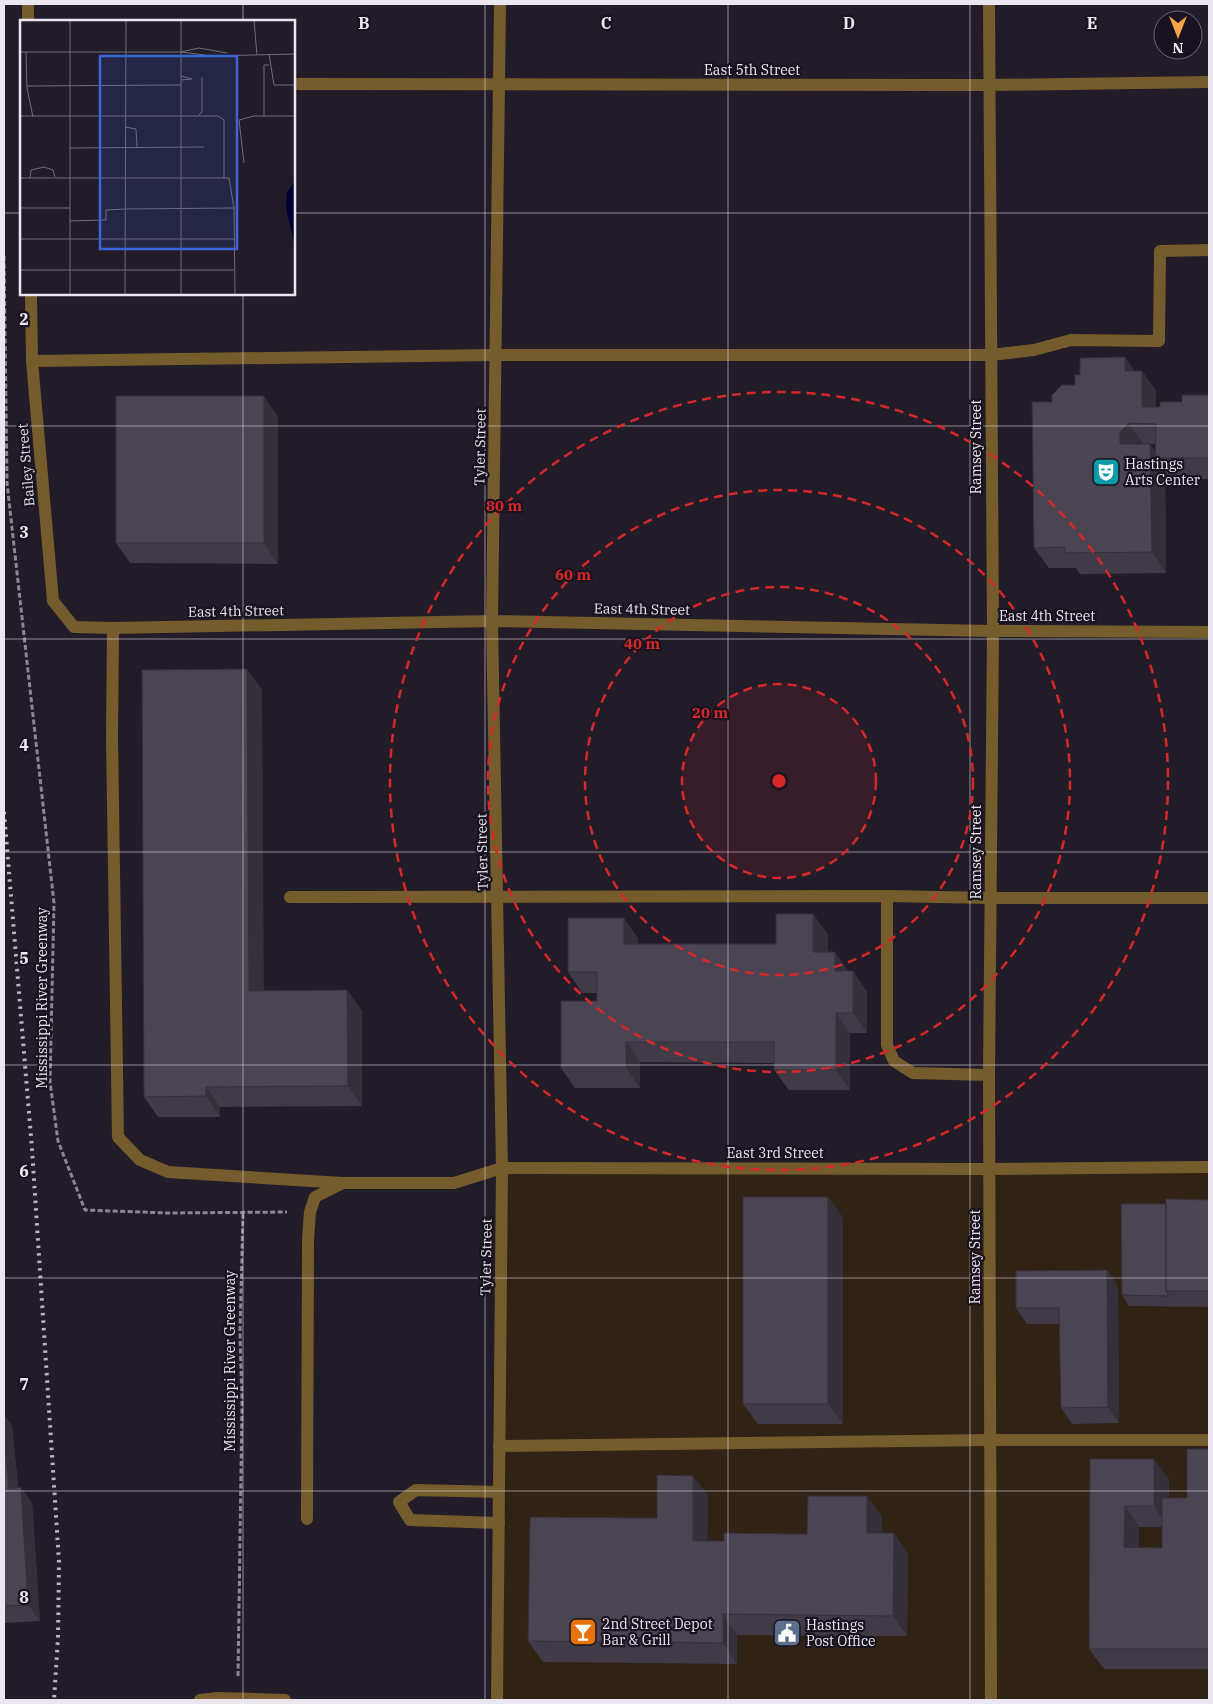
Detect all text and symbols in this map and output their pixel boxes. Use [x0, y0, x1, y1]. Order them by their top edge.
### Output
north arrow [1153, 10, 1203, 60]
text: B [358, 13, 370, 33]
text: C [601, 13, 611, 33]
text: D [843, 13, 855, 33]
text: E [1087, 13, 1097, 33]
inset map [20, 20, 295, 295]
text: N [1172, 39, 1184, 57]
street label: East 5th Street [704, 61, 800, 79]
text: 2 [19, 309, 29, 329]
street label: Ramsey Street [967, 400, 985, 494]
street label: Tyler Street [470, 408, 490, 486]
street label: Bailey Street [13, 423, 39, 507]
place label: Hastings Arts Center [1125, 455, 1201, 489]
theatre icon: Hastings Arts Center [1091, 457, 1121, 487]
text: 80 m [486, 496, 522, 515]
text: 3 [19, 522, 29, 542]
text: 60 m [555, 565, 591, 584]
street label: East 4th Street [594, 599, 690, 619]
street label: East 4th Street [188, 601, 284, 621]
street label: East 4th Street [999, 607, 1095, 625]
text: 40 m [624, 634, 660, 653]
text: 20 m [692, 703, 728, 722]
text: 4 [19, 735, 29, 755]
centre of rings [770, 772, 788, 790]
street label: Ramsey Street [967, 805, 985, 899]
street label: Tyler Street [472, 813, 492, 891]
street label: Mississippi River Greenway [33, 907, 51, 1089]
text: 5 [19, 948, 29, 968]
street label: East 3rd Street [726, 1144, 824, 1162]
text: 6 [19, 1161, 29, 1181]
street label: Ramsey Street [966, 1210, 984, 1304]
street label: Tyler Street [476, 1218, 496, 1296]
street label: Mississippi River Greenway [221, 1270, 239, 1452]
text: 7 [19, 1374, 29, 1394]
text: 8 [19, 1587, 29, 1607]
place label: 2nd Street Depot Bar & Grill [602, 1615, 713, 1649]
place label: Hastings Post Office [806, 1616, 876, 1650]
bar icon: 2nd Street Depot Bar & Grill [568, 1617, 598, 1647]
public building icon: Hastings Post Office [772, 1618, 802, 1648]

